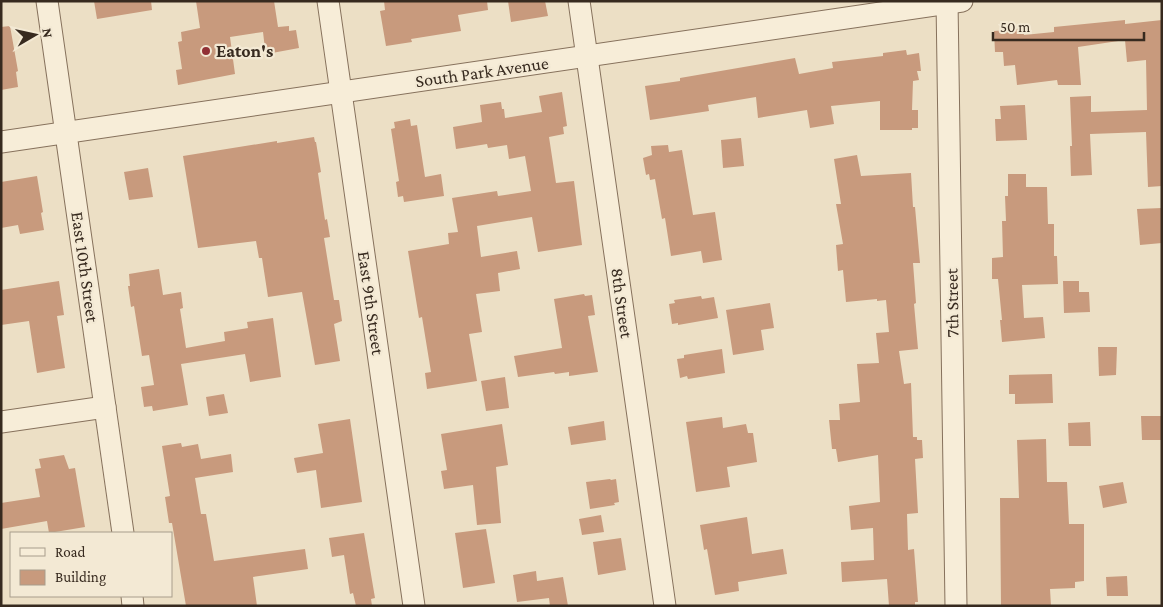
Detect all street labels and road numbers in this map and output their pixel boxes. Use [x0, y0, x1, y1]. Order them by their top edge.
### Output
street label: South Park Avenue [414, 53, 550, 91]
street label: East 10th Street [67, 210, 103, 325]
street label: East 9th Street [354, 250, 388, 357]
street label: 8th Street [607, 267, 637, 340]
street label: 7th Street [941, 267, 963, 338]

